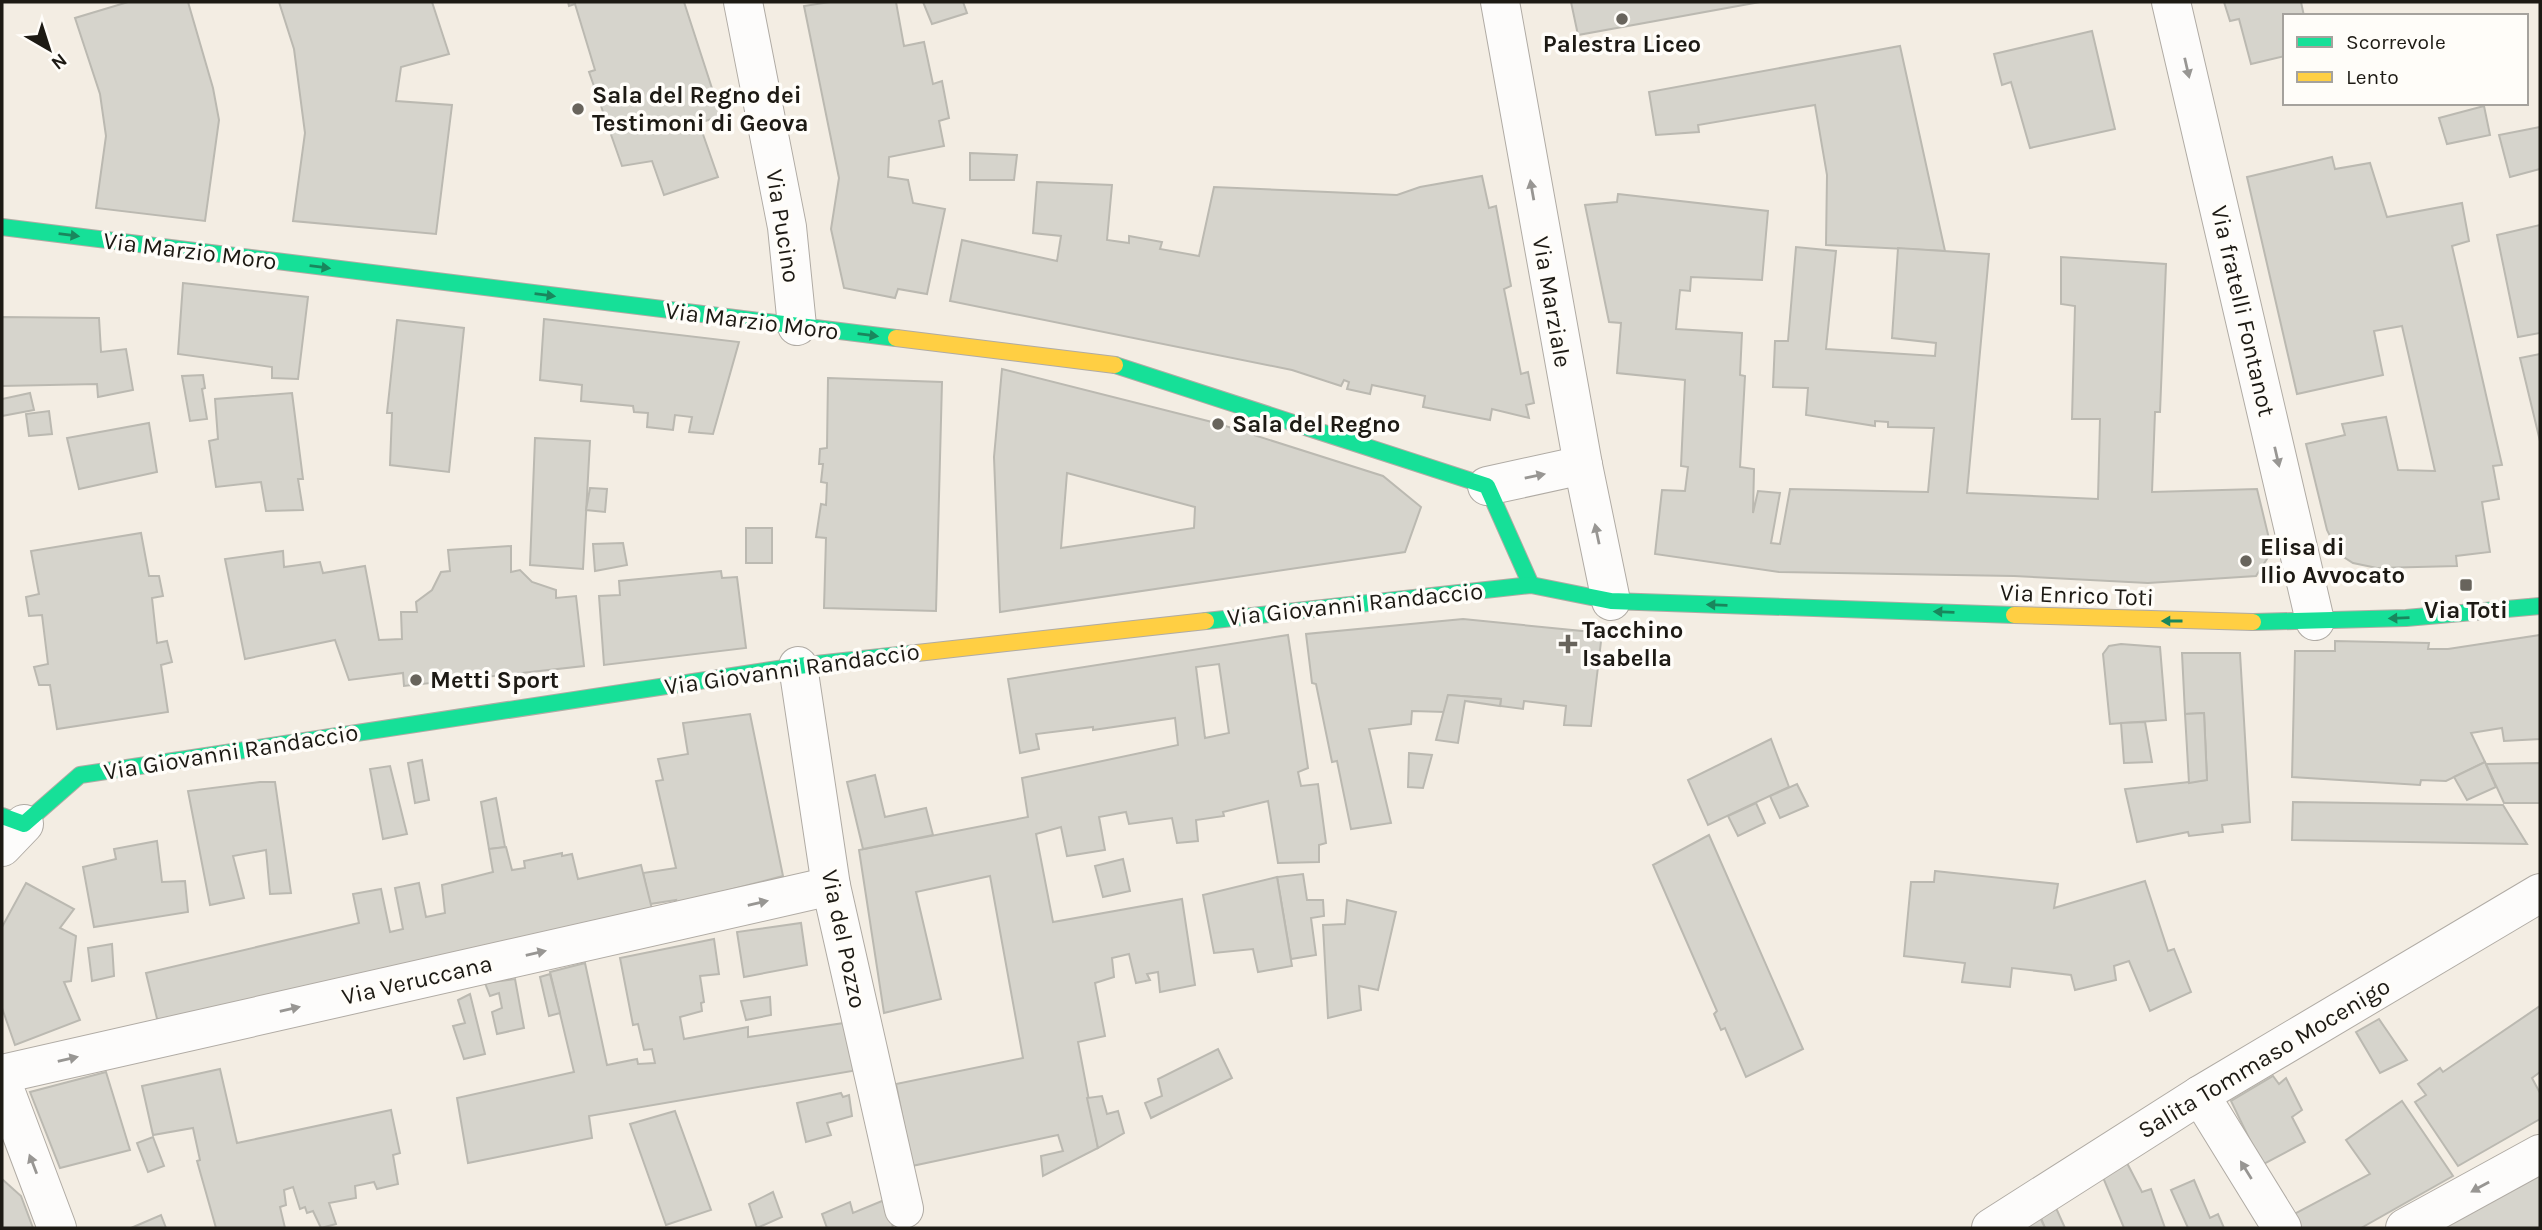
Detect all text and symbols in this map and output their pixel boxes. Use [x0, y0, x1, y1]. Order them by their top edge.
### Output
marker: Palestra Liceo [1614, 11, 1630, 27]
north arrow [14, 14, 84, 84]
legend [2283, 14, 2528, 105]
place label: Palestra Liceo [1543, 30, 1701, 58]
text: Scorrevole [2346, 30, 2446, 54]
text: N [47, 49, 71, 74]
one-way arrow [2181, 57, 2192, 79]
text: Lento [2346, 65, 2399, 89]
place label: Sala del Regno dei Testimoni di Geova [592, 81, 808, 137]
marker: Sala del Regno dei Testimoni di Geova [570, 101, 586, 117]
street label: Via Pucino [760, 167, 806, 285]
one-way arrow [1526, 179, 1537, 201]
street label: Via fratelli Fontanot [2205, 203, 2281, 419]
street label: Via Marzio Moro [102, 226, 278, 276]
one-way arrow [59, 230, 81, 241]
street label: Via Marziale [1527, 234, 1577, 370]
one-way arrow [309, 261, 331, 272]
one-way arrow [534, 289, 556, 300]
street label: Via Marzio Moro [664, 296, 840, 346]
one-way arrow [857, 330, 879, 341]
place label: Sala del Regno [1232, 410, 1400, 438]
marker: Sala del Regno [1210, 416, 1226, 432]
one-way arrow [2272, 446, 2283, 468]
one-way arrow [1524, 470, 1546, 481]
one-way arrow [1592, 523, 1603, 545]
place label: Elisa di Ilio Avvocato [2260, 533, 2405, 589]
marker: Elisa di Ilio Avvocato [2238, 553, 2254, 569]
street label: Via Giovanni Randaccio [1226, 577, 1484, 631]
marker: Via Toti [2458, 577, 2474, 593]
street label: Via Enrico Toti [2000, 578, 2154, 612]
place label: Via Toti [2424, 596, 2508, 624]
one-way arrow [1706, 599, 1728, 610]
one-way arrow [1933, 607, 1955, 618]
one-way arrow [2388, 612, 2410, 623]
one-way arrow [2160, 615, 2182, 627]
place label: Tacchino Isabella [1582, 616, 1683, 672]
marker: Tacchino Isabella [1560, 636, 1576, 652]
street label: Via Giovanni Randaccio [663, 637, 921, 701]
place label: Metti Sport [430, 666, 559, 694]
marker: Metti Sport [408, 672, 424, 688]
street label: Via Giovanni Randaccio [102, 718, 360, 786]
street label: Via del Pozzo [816, 867, 872, 1011]
one-way arrow [747, 897, 769, 908]
one-way arrow [525, 947, 547, 958]
street label: Via Veruccana [339, 949, 495, 1011]
street label: Salita Tommaso Mocenigo [2133, 972, 2395, 1144]
one-way arrow [279, 1003, 301, 1014]
one-way arrow [57, 1053, 79, 1064]
one-way arrow [27, 1154, 38, 1175]
one-way arrow [2240, 1161, 2253, 1180]
one-way arrow [2471, 1181, 2490, 1193]

